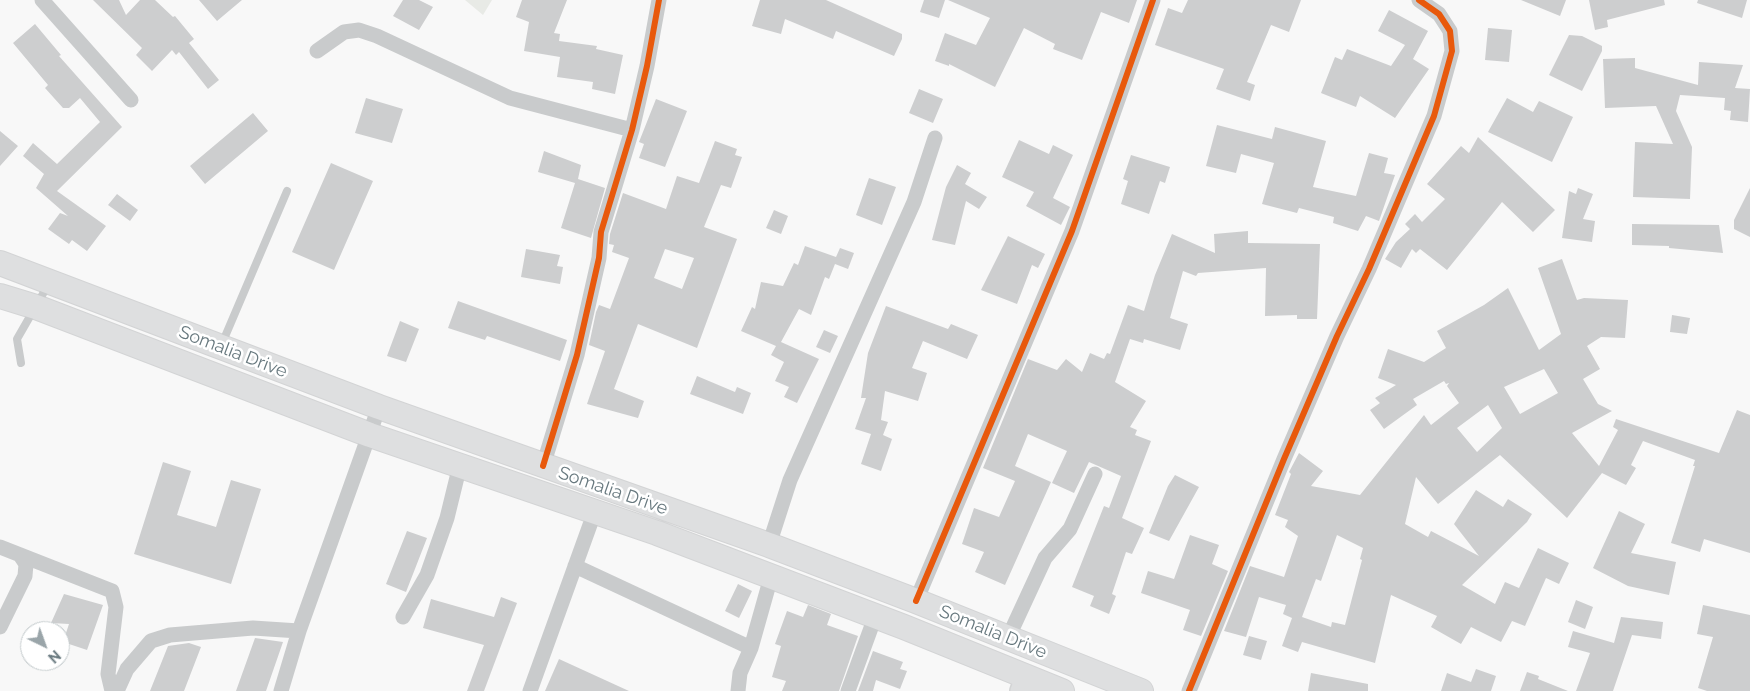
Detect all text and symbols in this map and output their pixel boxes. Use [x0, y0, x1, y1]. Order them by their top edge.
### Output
street label: Somalia Drive [176, 321, 290, 383]
street label: Somalia Drive [556, 462, 670, 520]
street label: Somalia Drive [936, 601, 1050, 663]
north arrow [20, 621, 70, 671]
text: N [45, 647, 64, 666]

